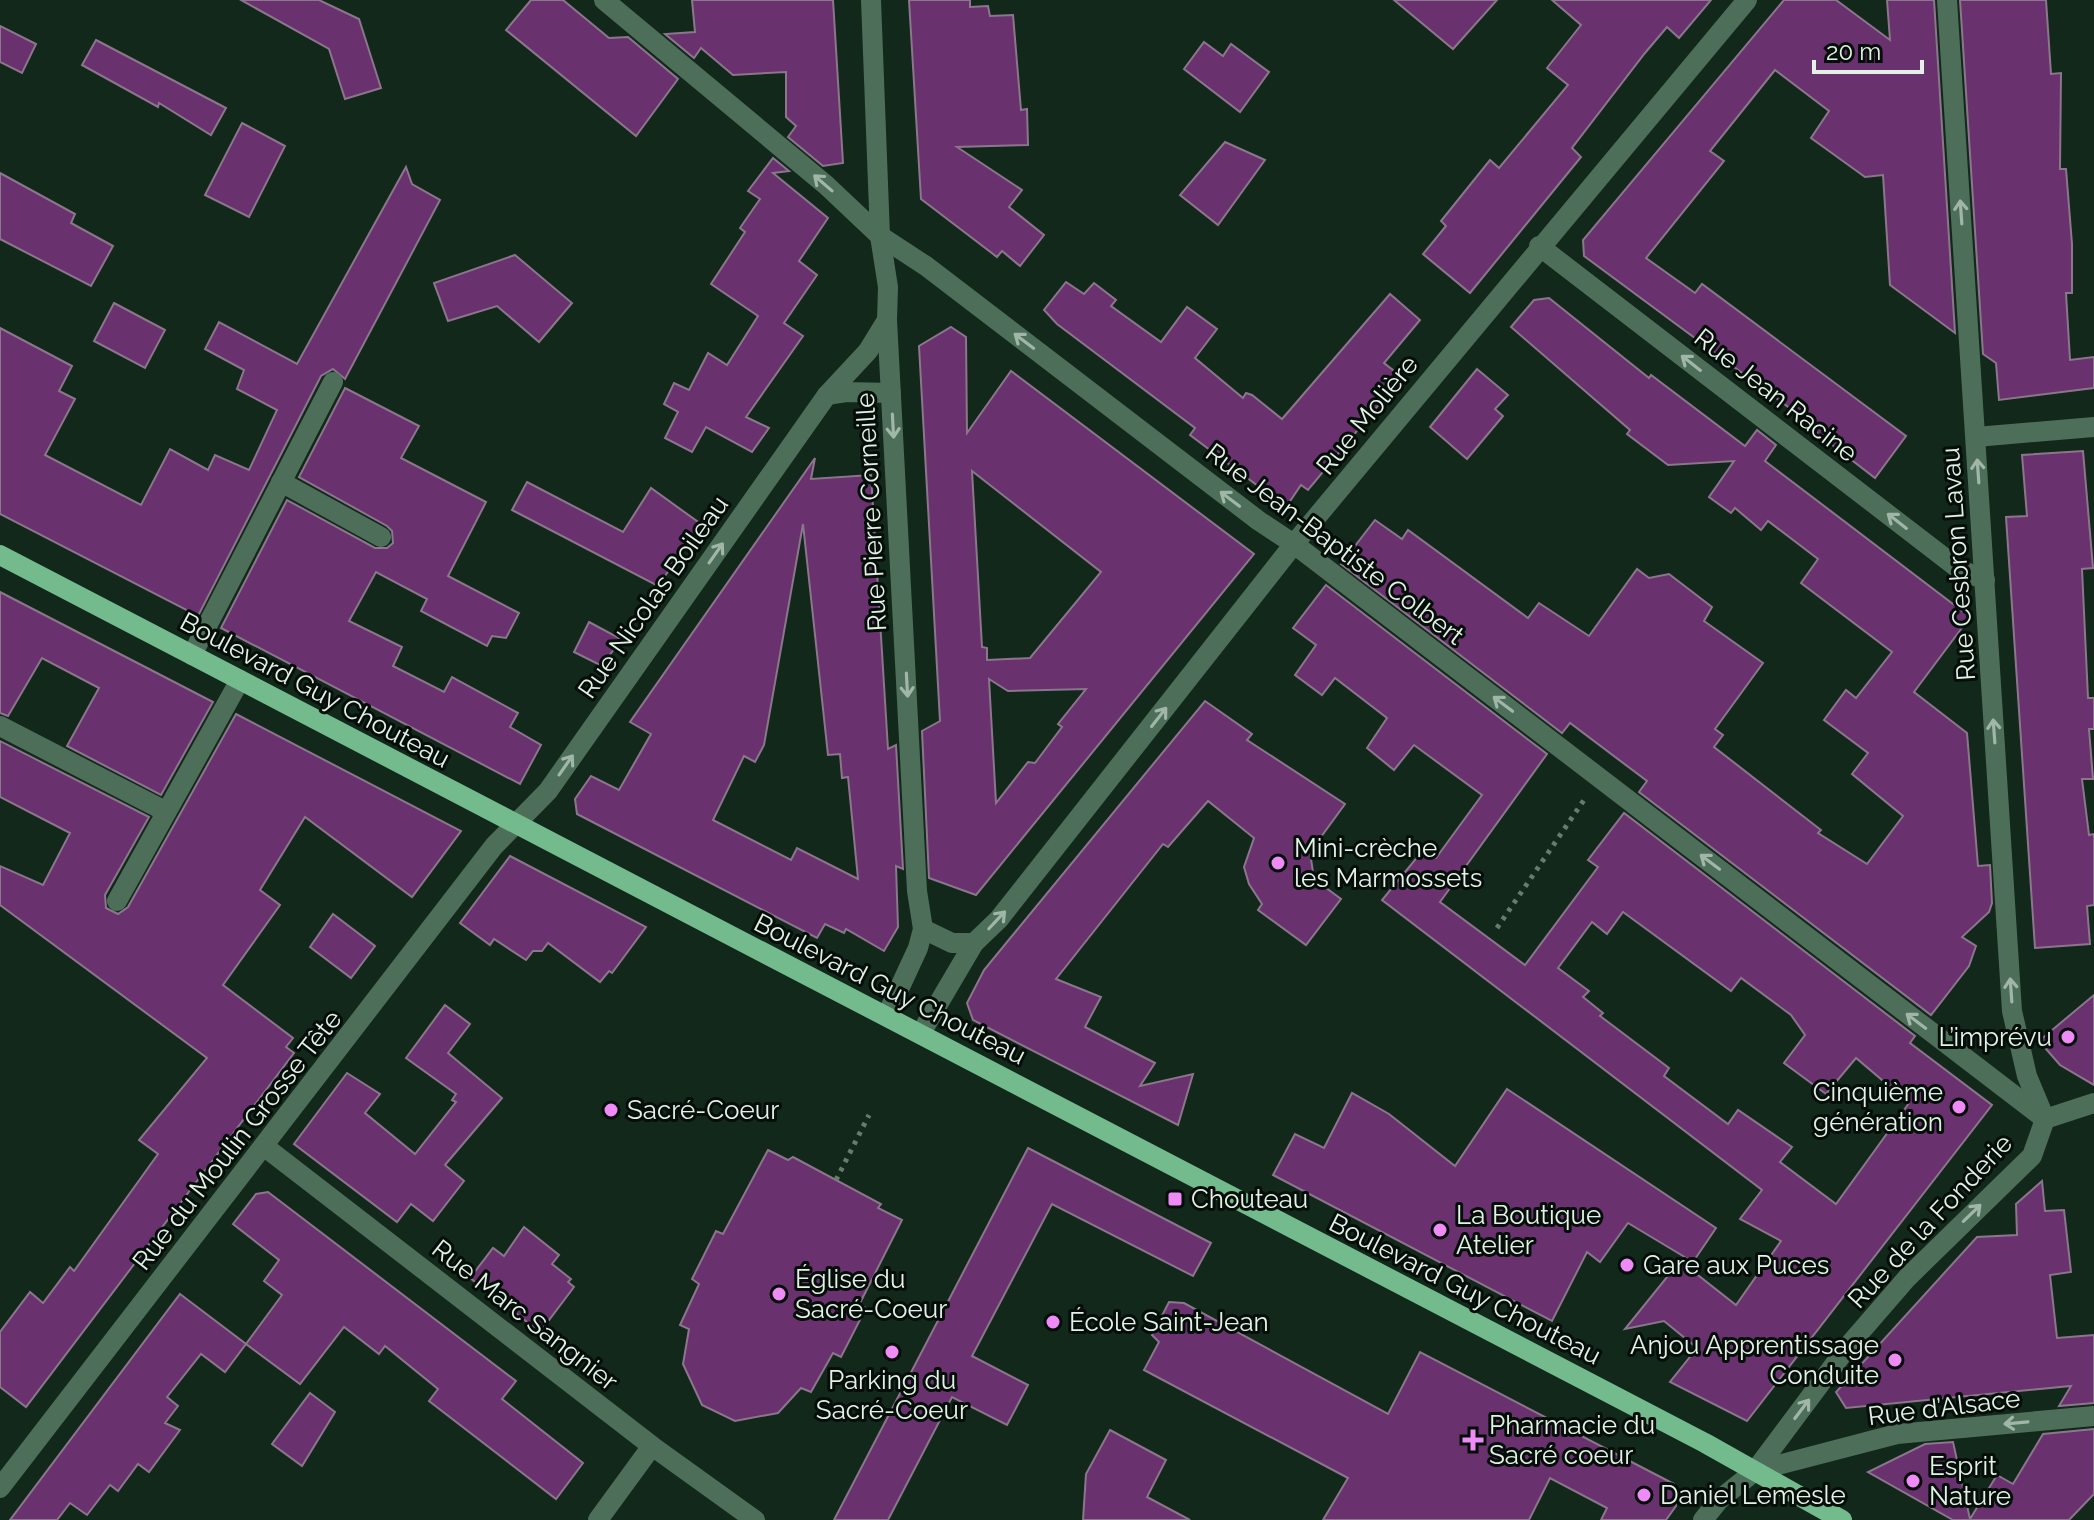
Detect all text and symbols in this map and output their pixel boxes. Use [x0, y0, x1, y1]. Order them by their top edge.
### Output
scale bar [1814, 24, 1922, 74]
text: 20 m [1826, 37, 1881, 66]
one-way arrow [813, 174, 834, 192]
one-way arrow [1953, 199, 1968, 226]
street label: Rue Jean Racine [1689, 322, 1863, 468]
one-way arrow [1014, 332, 1035, 349]
street label: Rue Molière [1310, 350, 1424, 480]
one-way arrow [1681, 354, 1702, 372]
street label: Rue Pierre Corneille [850, 392, 892, 632]
one-way arrow [886, 412, 901, 439]
street label: Rue Jean-Baptiste Colbert [1200, 437, 1470, 651]
street label: Rue Cesbron Lavau [1935, 446, 1981, 682]
one-way arrow [1970, 458, 1985, 485]
street label: Rue Nicolas Boileau [572, 490, 734, 704]
one-way arrow [1220, 491, 1241, 508]
one-way arrow [1887, 513, 1908, 530]
one-way arrow [708, 542, 724, 564]
street label: Boulevard Guy Chouteau [175, 606, 455, 774]
one-way arrow [899, 671, 914, 698]
one-way arrow [1493, 696, 1514, 713]
one-way arrow [1150, 707, 1167, 728]
one-way arrow [1987, 718, 2002, 745]
one-way arrow [558, 755, 575, 777]
place label: Mini-crèche les Marmossets [1294, 833, 1482, 893]
marker: Mini-crèche les Marmossets [1269, 854, 1287, 872]
one-way arrow [1699, 854, 1721, 871]
street label: Boulevard Guy Chouteau [749, 907, 1031, 1071]
one-way arrow [988, 910, 1007, 930]
one-way arrow [2003, 977, 2018, 1004]
street label: Rue du Moulin Grosse Tête [126, 1004, 348, 1276]
one-way arrow [1906, 1012, 1927, 1029]
place label: L’imprévu [1938, 1022, 2052, 1052]
marker: L’imprévu [2059, 1028, 2077, 1046]
place label: Cinquième génération [1813, 1077, 1943, 1137]
place label: Sacré-Coeur [627, 1095, 779, 1125]
marker: Cinquième génération [1950, 1098, 1968, 1116]
marker: Sacré-Coeur [602, 1101, 620, 1119]
street label: Rue de la Fonderie [1842, 1128, 2018, 1314]
place label: Chouteau [1191, 1184, 1308, 1214]
marker: Chouteau [1166, 1190, 1184, 1208]
place label: La Boutique Atelier [1456, 1200, 1601, 1260]
one-way arrow [1962, 1203, 1982, 1222]
street label: Boulevard Guy Chouteau [1324, 1207, 1606, 1371]
marker: La Boutique Atelier [1431, 1221, 1449, 1239]
street label: Rue Marc Sangnier [426, 1233, 624, 1397]
place label: Gare aux Puces [1643, 1250, 1829, 1280]
marker: Gare aux Puces [1618, 1256, 1636, 1274]
place label: Église du Sacré-Coeur [795, 1264, 947, 1324]
marker: Église du Sacré-Coeur [770, 1285, 788, 1303]
place label: École Saint-Jean [1069, 1307, 1269, 1337]
marker: École Saint-Jean [1044, 1313, 1062, 1331]
place label: Anjou Apprentissage Conduite [1630, 1330, 1879, 1390]
marker: Parking du Sacré-Coeur [883, 1343, 901, 1361]
marker: Anjou Apprentissage Conduite [1886, 1351, 1904, 1369]
place label: Parking du Sacré-Coeur [816, 1365, 968, 1425]
street label: Rue d’Alsace [1866, 1383, 2022, 1431]
one-way arrow [1793, 1398, 1810, 1420]
place label: Pharmacie du Sacré coeur [1489, 1410, 1655, 1470]
one-way arrow [2003, 1416, 2030, 1431]
marker: Pharmacie du Sacré coeur [1464, 1431, 1482, 1449]
place label: Esprit Nature [1929, 1451, 2011, 1511]
marker: Esprit Nature [1904, 1472, 1922, 1490]
place label: Daniel Lemesle [1660, 1480, 1846, 1510]
marker: Daniel Lemesle [1635, 1486, 1653, 1504]

